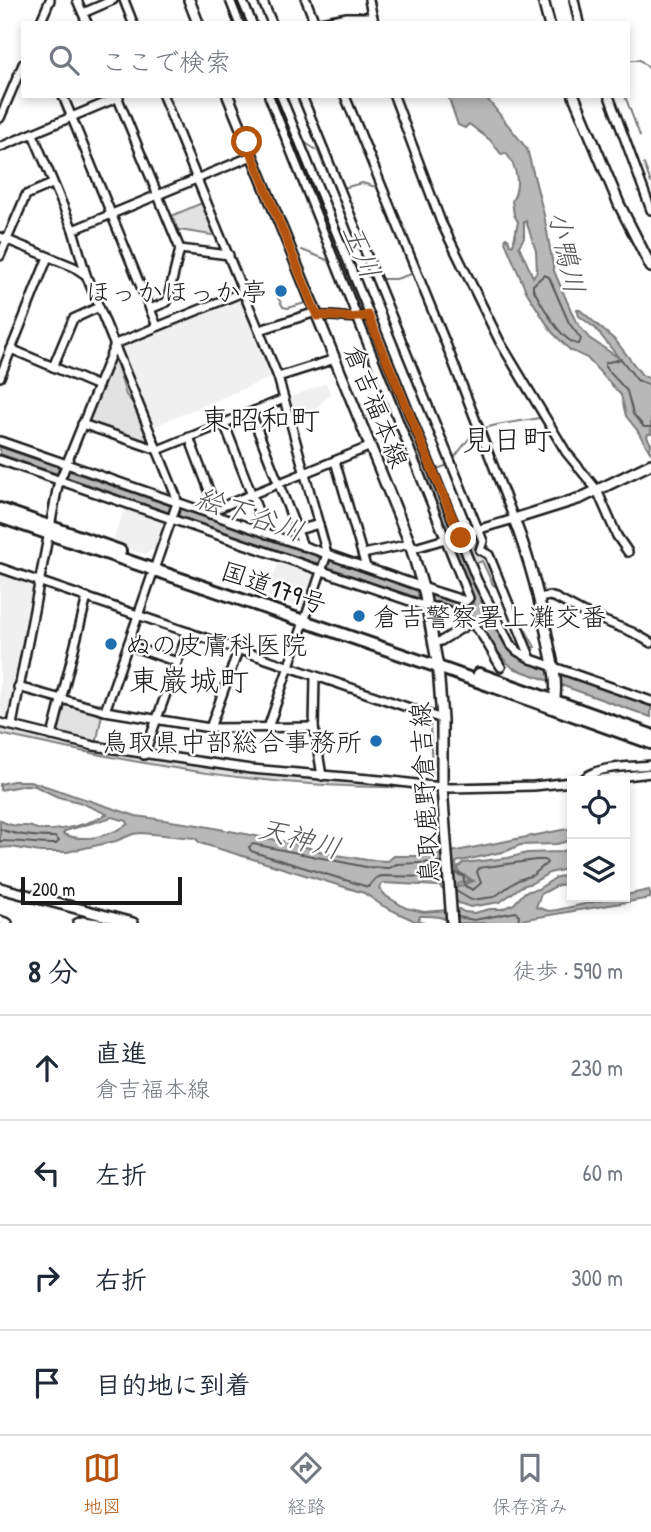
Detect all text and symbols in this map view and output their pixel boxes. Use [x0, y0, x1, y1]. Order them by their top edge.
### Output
search box [21, 21, 630, 98]
icon: search [45, 41, 83, 79]
text: ここで検索 [101, 44, 231, 79]
route start [231, 126, 262, 157]
water label: 小鴨川 [540, 207, 594, 297]
water label: 玉川 [334, 218, 390, 284]
place label: ほっかほっか亭 [85, 274, 267, 309]
marker: ほっかほっか亭 [273, 283, 289, 299]
street label: 倉吉福本線 [336, 339, 418, 473]
district label: 東昭和町 [200, 399, 320, 439]
district label: 見日町 [462, 419, 552, 459]
water label: 絵下谷川 [191, 478, 309, 550]
route end [445, 522, 476, 553]
street label: 国道179号 [216, 553, 332, 621]
place label: 倉吉警察署上灘交番 [373, 599, 607, 634]
marker: 倉吉警察署上灘交番 [351, 608, 367, 624]
place label: ぬの皮膚科医院 [125, 627, 307, 662]
marker: ぬの皮膚科医院 [103, 636, 119, 652]
district label: 東巌城町 [129, 660, 249, 700]
street label: 鳥取鹿野倉吉線 [402, 701, 446, 885]
place label: 鳥取県中部総合事務所 [102, 724, 362, 759]
marker: 鳥取県中部総合事務所 [368, 733, 384, 749]
map controls [567, 776, 630, 902]
button: locate [567, 776, 630, 839]
water label: 天神川 [255, 809, 345, 867]
button: layers [567, 839, 630, 902]
scale bar [21, 874, 182, 906]
text: 200 m [32, 876, 75, 902]
text: 8 分 [28, 951, 78, 991]
text: 徒歩 · 590 m [512, 955, 623, 986]
text: 直進 [95, 1035, 147, 1070]
icon: ahead [28, 1049, 66, 1087]
text: 230 m [571, 1052, 623, 1083]
text: 倉吉福本線 [95, 1073, 210, 1104]
icon: left [28, 1154, 66, 1192]
text: 左折 [95, 1157, 147, 1192]
text: 60 m [583, 1157, 623, 1188]
icon: right [28, 1259, 66, 1297]
text: 右折 [95, 1262, 147, 1297]
text: 300 m [571, 1262, 623, 1293]
icon: arrive [28, 1364, 66, 1402]
text: 目的地に到着 [95, 1367, 251, 1402]
tab: 地図 [83, 1449, 121, 1519]
tab: 経路 [287, 1449, 326, 1519]
tab: 保存済み [492, 1449, 568, 1519]

